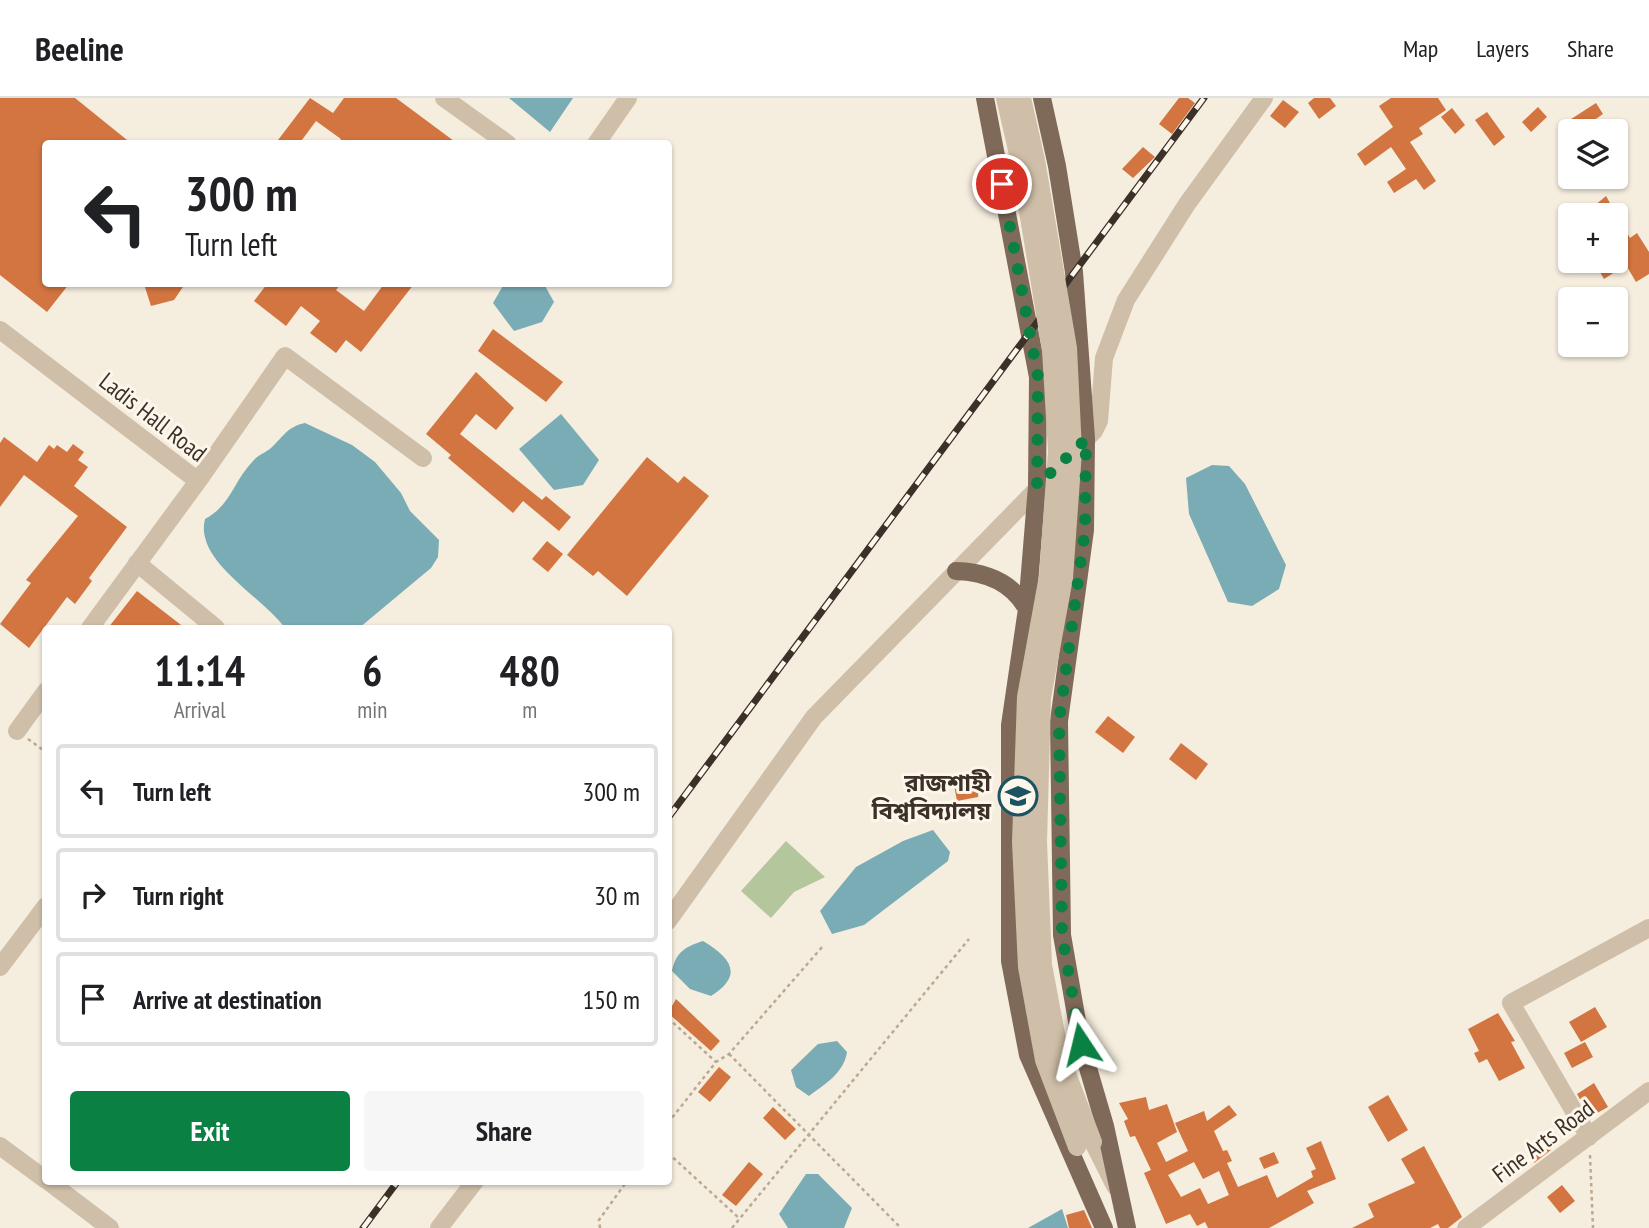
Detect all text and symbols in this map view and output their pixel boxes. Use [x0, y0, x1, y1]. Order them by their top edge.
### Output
text: Beeline [35, 27, 124, 70]
text: Map [1403, 33, 1438, 64]
text: Layers [1476, 33, 1529, 64]
text: Share [1567, 33, 1614, 64]
map controls [1558, 119, 1628, 357]
button: layers [1558, 119, 1628, 189]
pin [972, 154, 1032, 214]
text: 300 m [185, 161, 298, 225]
icon: arrive [983, 165, 1021, 203]
icon: left [70, 168, 161, 259]
button: + [1558, 203, 1628, 273]
text: Turn left [185, 223, 277, 265]
button: − [1558, 287, 1628, 357]
street label: Ladis Hall Road [93, 365, 213, 469]
text: 11:14 [154, 643, 245, 698]
text: 6 [362, 643, 382, 698]
text: 480 [500, 643, 560, 698]
text: Arrival [174, 695, 226, 724]
text: min [357, 695, 387, 724]
text: m [522, 695, 537, 724]
place label: রাজশাহী বিশ্ববিদ্যালয় [871, 767, 992, 826]
icon: left [74, 772, 112, 810]
text: Turn left [133, 775, 211, 808]
text: 300 m [582, 775, 640, 808]
school or university icon: রাজশাহী বিশ্ববিদ্যালয় [997, 775, 1039, 817]
icon: right [74, 876, 112, 914]
text: Turn right [133, 879, 224, 912]
text: 30 m [594, 879, 640, 912]
icon: arrive [74, 980, 112, 1018]
text: Arrive at destination [133, 983, 322, 1016]
text: 150 m [582, 983, 640, 1016]
position arrow [1044, 1007, 1118, 1081]
button: Exit [70, 1091, 350, 1171]
button: Share [364, 1091, 644, 1171]
street label: Fine Arts Road [1486, 1093, 1600, 1189]

